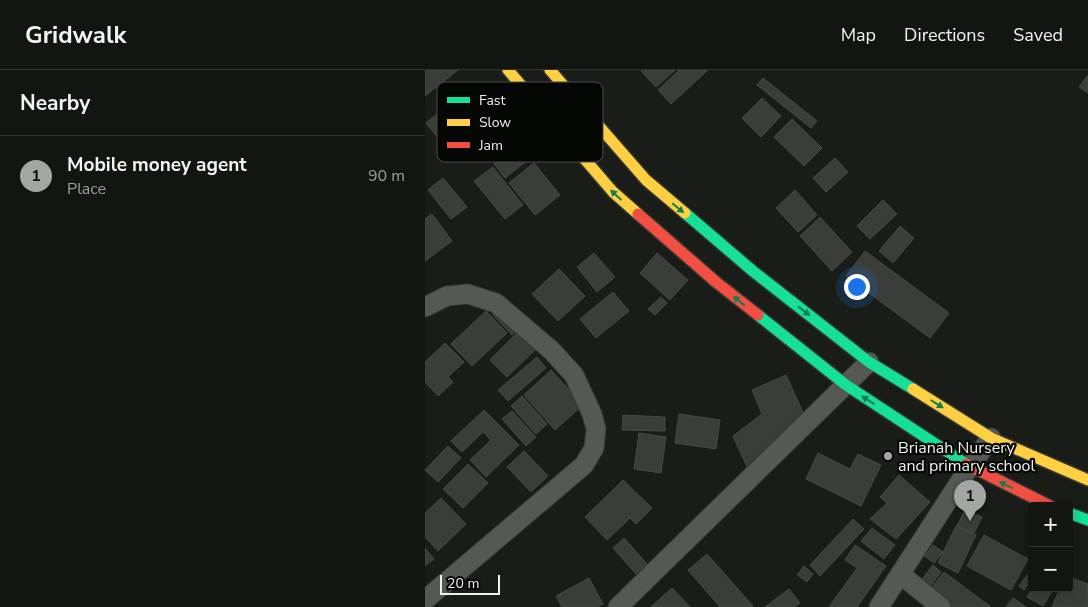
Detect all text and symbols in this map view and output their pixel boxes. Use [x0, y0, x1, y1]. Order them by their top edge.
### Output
text: Gridwalk [25, 19, 126, 51]
text: Map [841, 23, 876, 47]
text: Directions [904, 23, 985, 47]
text: Saved [1013, 23, 1063, 47]
legend [437, 82, 603, 162]
text: Nearby [20, 89, 90, 117]
text: Fast [479, 91, 505, 110]
text: Slow [479, 113, 511, 132]
text: Jam [478, 136, 503, 155]
text: Mobile money agent [67, 152, 247, 178]
text: 1 [31, 165, 41, 187]
text: 90 m [368, 165, 405, 187]
text: Place [67, 178, 106, 200]
one-way arrow [611, 189, 623, 201]
one-way arrow [672, 202, 685, 213]
your location [844, 274, 870, 300]
one-way arrow [733, 295, 746, 306]
one-way arrow [797, 306, 810, 317]
one-way arrow [862, 395, 875, 405]
one-way arrow [930, 400, 943, 409]
place label: Brianah Nursery and primary school [898, 437, 1035, 477]
marker: Brianah Nursery and primary school [882, 450, 894, 462]
pin: 1 [954, 480, 986, 521]
one-way arrow [999, 481, 1014, 489]
map controls [1028, 502, 1073, 592]
button: + [1028, 502, 1073, 547]
button: − [1028, 547, 1073, 592]
scale bar [440, 572, 500, 595]
text: 20 m [447, 574, 479, 593]

